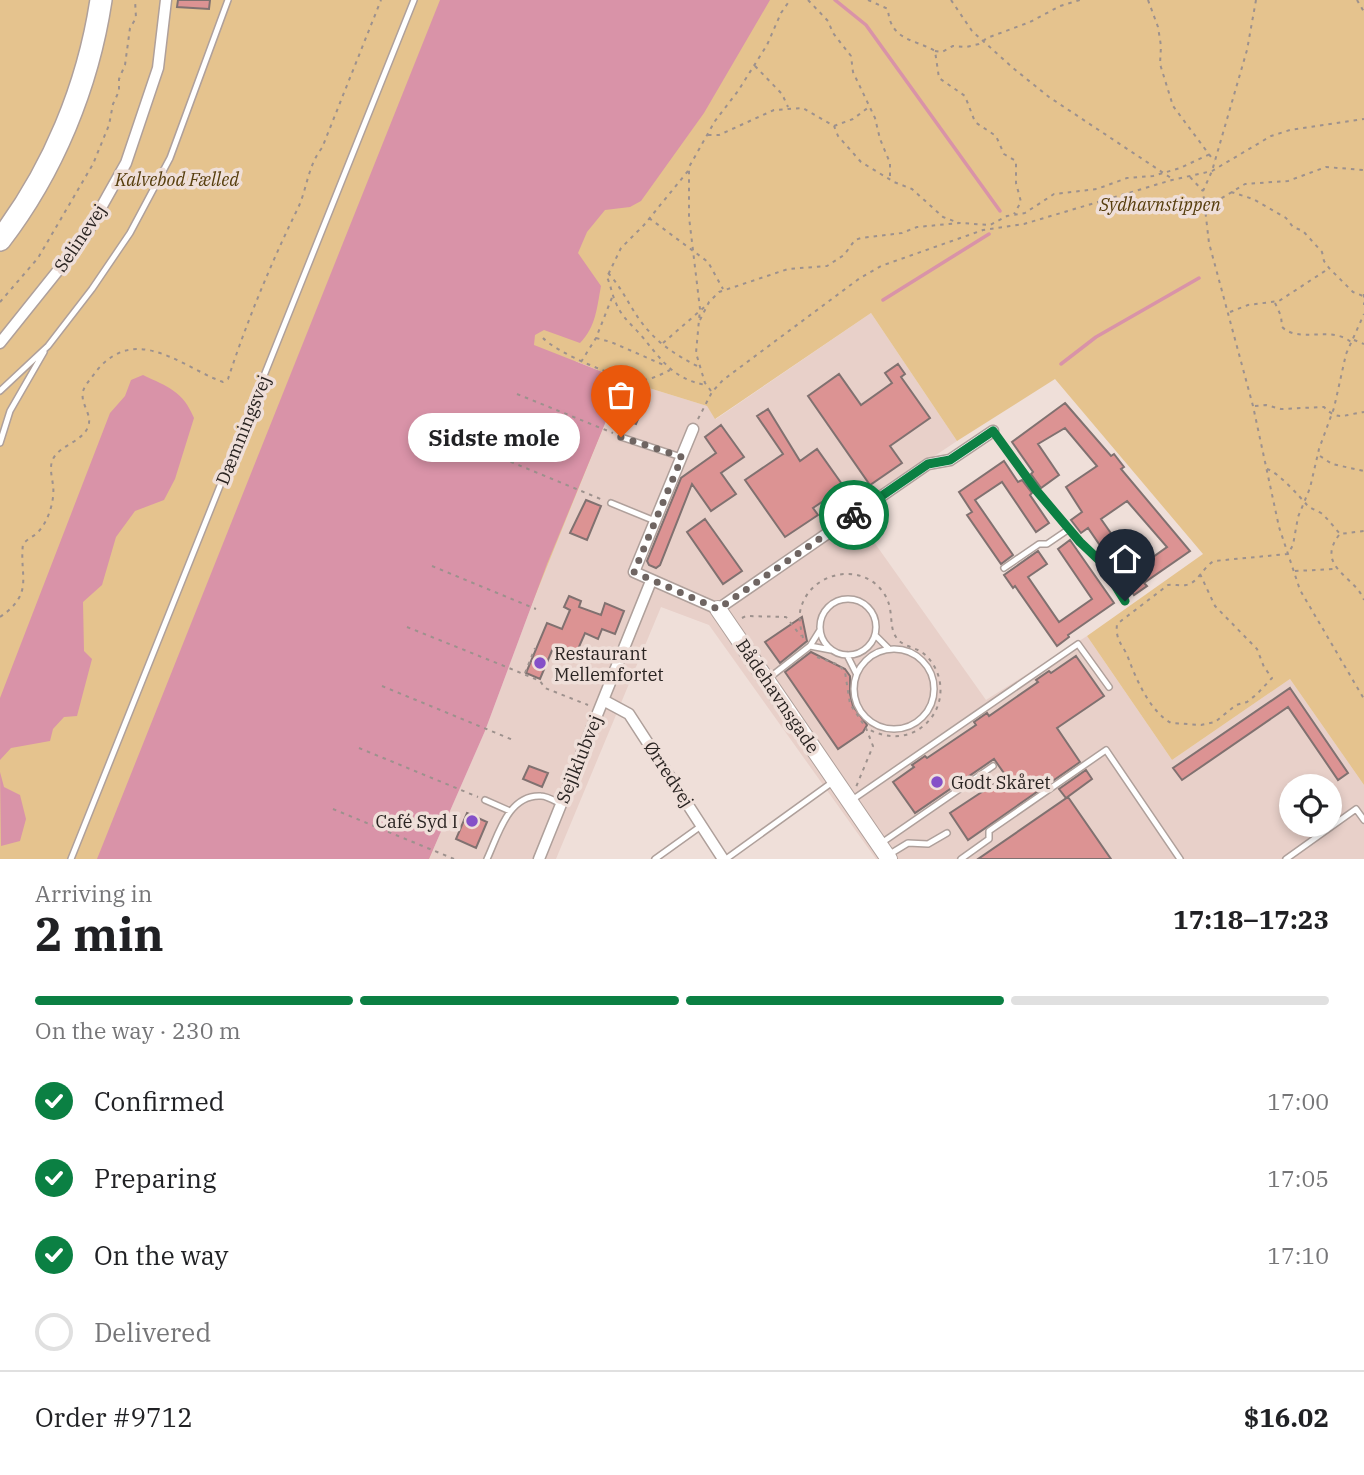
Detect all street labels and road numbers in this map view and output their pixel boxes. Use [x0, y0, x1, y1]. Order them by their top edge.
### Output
street label: Selinevej [49, 200, 111, 276]
street label: Dæmningsvej [211, 372, 275, 488]
street label: Bådehavnsgade [731, 634, 825, 758]
street label: Sejlklubvej [551, 711, 607, 807]
street label: Ørredvej [639, 737, 699, 811]

